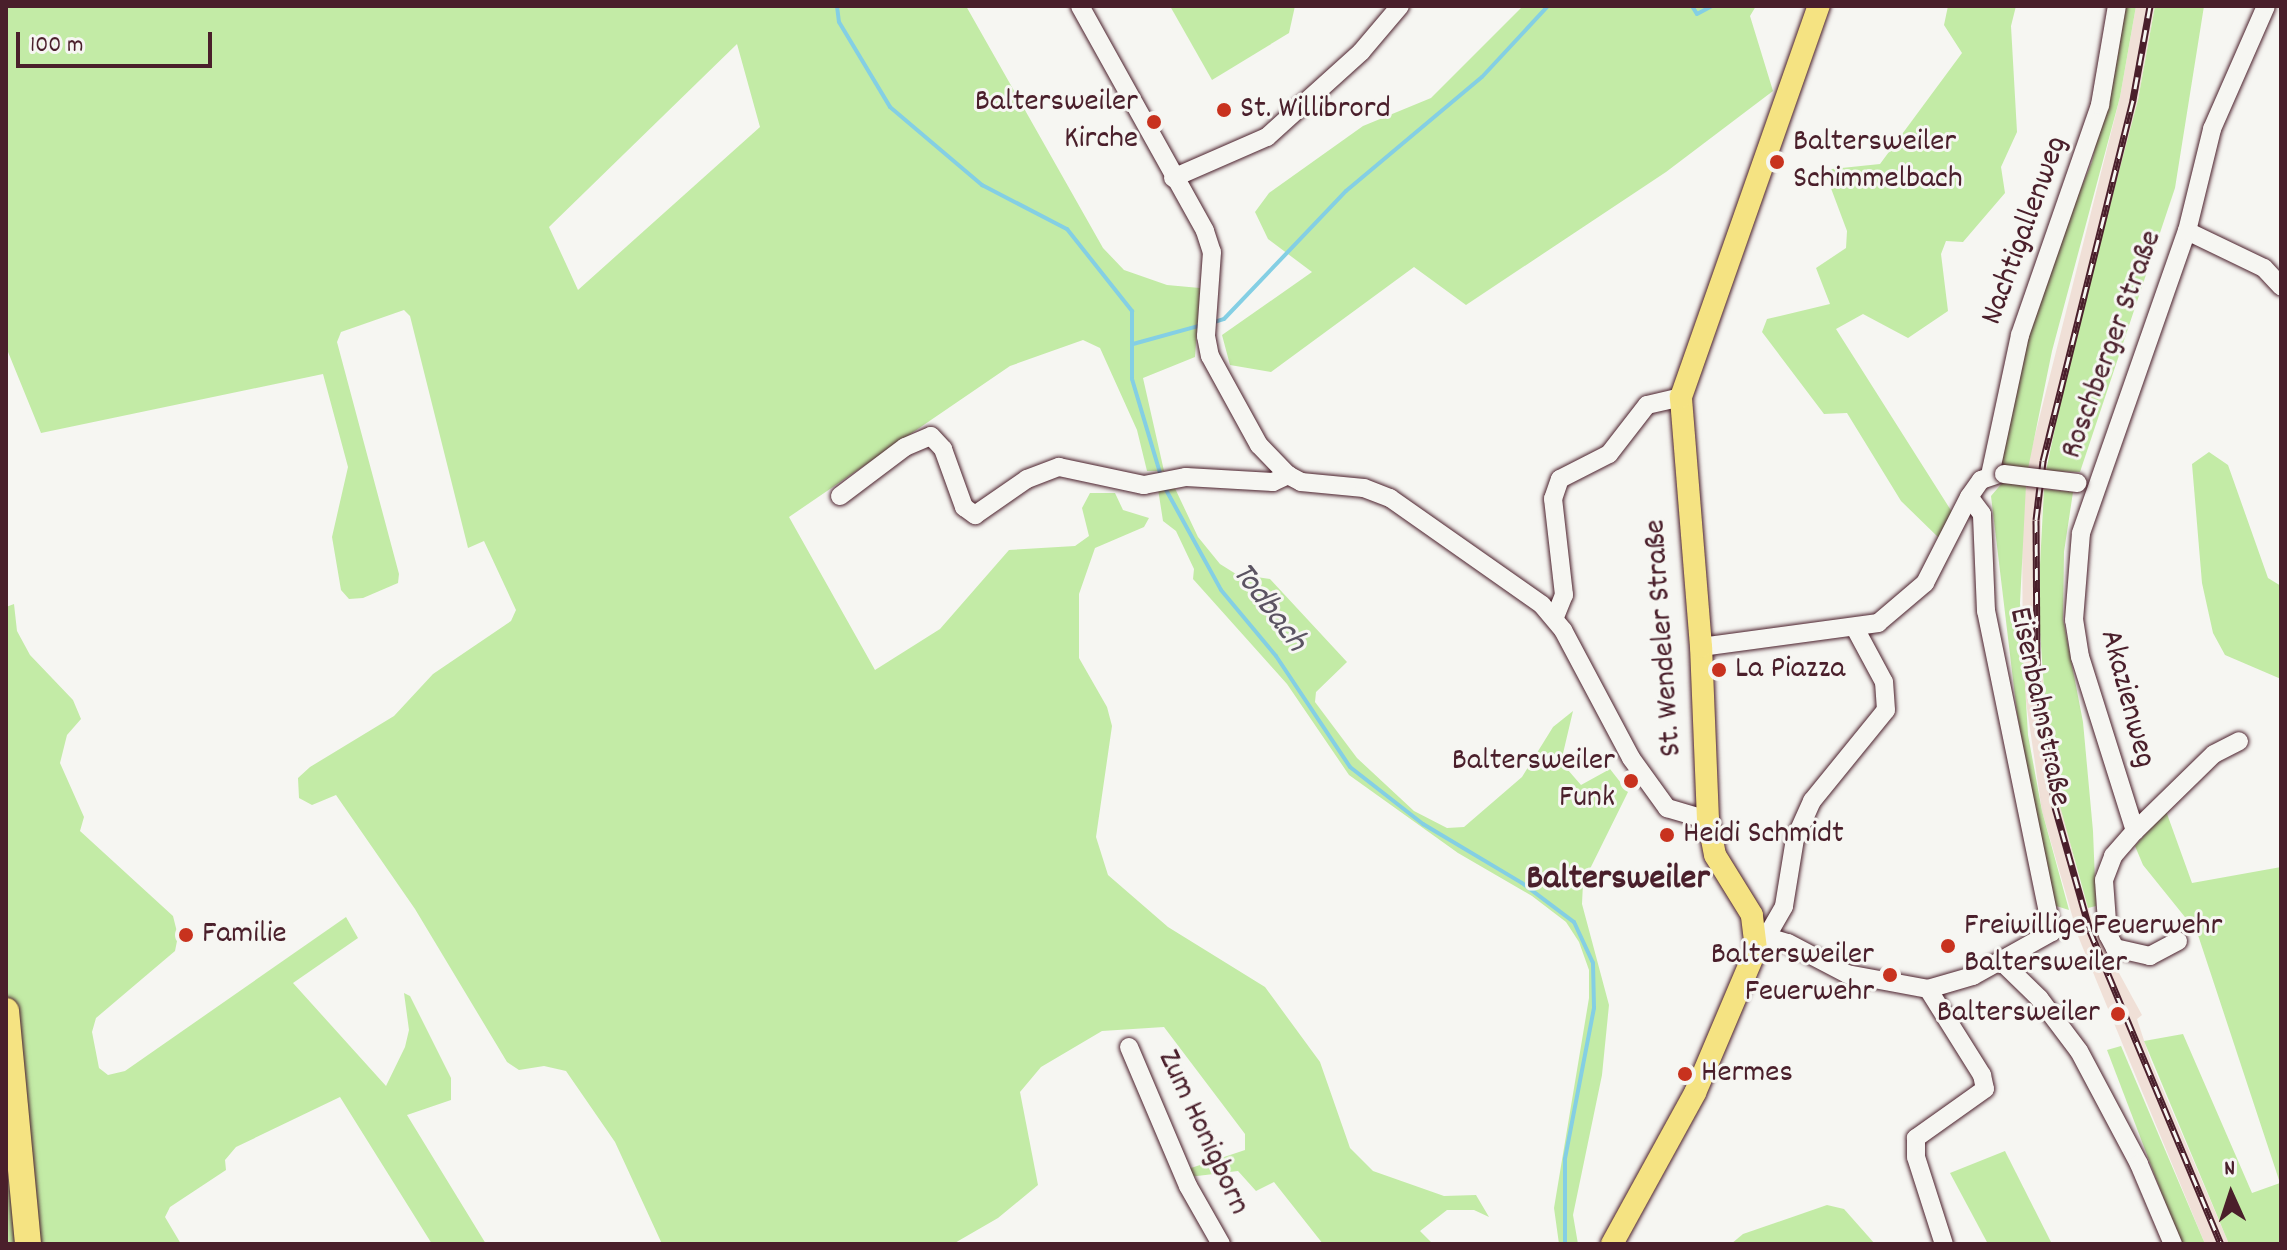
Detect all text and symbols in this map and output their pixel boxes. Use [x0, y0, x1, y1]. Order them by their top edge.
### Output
scale bar [20, 16, 216, 66]
text: 100 m [30, 29, 83, 63]
place label: Baltersweiler Kirche [975, 85, 1138, 160]
place label: St. Willibrord [1240, 91, 1391, 129]
marker: St. Willibrord [1215, 101, 1233, 119]
marker: Baltersweiler Kirche [1145, 113, 1163, 131]
place label: Baltersweiler Schimmelbach [1793, 125, 1963, 200]
street label: Nachtigallenweg [1974, 131, 2078, 331]
marker: Baltersweiler Schimmelbach [1768, 153, 1786, 171]
street label: Roschberger Straße [2054, 226, 2172, 464]
street label: St. Wendeler Straße [1638, 518, 1692, 758]
water label: Todbach [1221, 555, 1315, 661]
street label: Eisenbahnstraße [1998, 604, 2078, 810]
street label: Akazienweg [2089, 626, 2163, 772]
place label: La Piazza [1735, 651, 1845, 689]
marker: La Piazza [1710, 661, 1728, 679]
place label: Baltersweiler Funk [1452, 744, 1615, 819]
marker: Baltersweiler Funk [1622, 772, 1640, 790]
place label: Heidi Schmidt [1683, 816, 1844, 854]
marker: Heidi Schmidt [1658, 826, 1676, 844]
district label: Baltersweiler [1526, 859, 1710, 903]
place label: Freiwillige Feuerwehr Baltersweiler [1964, 909, 2222, 984]
place label: Familie [202, 916, 287, 954]
marker: Familie [177, 926, 195, 944]
marker: Freiwillige Feuerwehr Baltersweiler [1939, 937, 1957, 955]
place label: Baltersweiler Feuerwehr [1711, 938, 1874, 1013]
marker: Baltersweiler Feuerwehr [1881, 966, 1899, 984]
place label: Baltersweiler [1937, 995, 2100, 1033]
marker: Baltersweiler [2107, 1003, 2129, 1025]
street label: Zum Honigborn [1147, 1045, 1257, 1221]
place label: Hermes [1701, 1055, 1793, 1093]
marker: Hermes [1676, 1065, 1694, 1083]
north arrow [2191, 1154, 2271, 1234]
text: N [2223, 1154, 2236, 1185]

